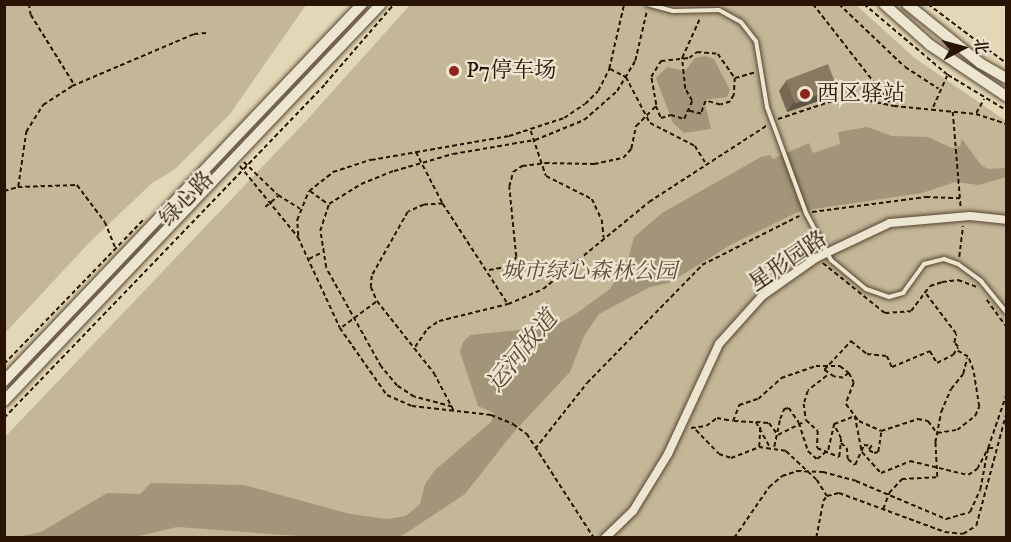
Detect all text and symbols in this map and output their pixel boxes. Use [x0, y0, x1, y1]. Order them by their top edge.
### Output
north arrow [933, 18, 993, 78]
text: 北 [970, 37, 992, 55]
place label: P7停车场 [466, 58, 556, 84]
marker: P7停车场 [447, 64, 461, 78]
place label: 西区驿站 [817, 81, 905, 107]
marker: 西区驿站 [798, 87, 812, 101]
street label: 绿心路 [155, 166, 219, 232]
street label: 星形园路 [744, 225, 832, 297]
park label: 城市绿心森林公园 [501, 259, 677, 285]
water label: 运河故道 [482, 306, 564, 398]

